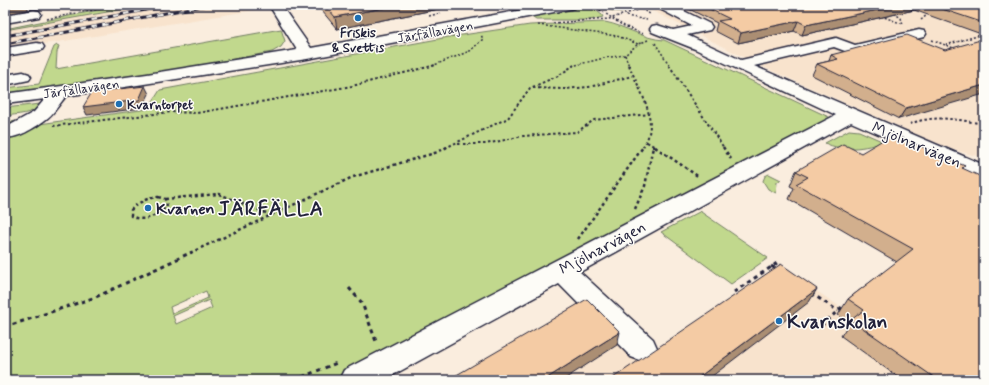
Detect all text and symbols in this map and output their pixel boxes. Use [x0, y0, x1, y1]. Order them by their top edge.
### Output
marker: Friskis & Svettis [353, 13, 363, 23]
street label: Järfällavägen [396, 17, 474, 48]
place label: Friskis & Svettis [332, 25, 384, 57]
street label: Järfällavägen [42, 76, 120, 103]
place label: Kvarntorpet [127, 97, 193, 114]
marker: Kvarntorpet [114, 99, 124, 109]
street label: Mjölnarvägen [868, 117, 964, 174]
district label: JÄRFÄLLA [218, 196, 324, 223]
place label: Kvarnen [156, 199, 215, 220]
marker: Kvarnen [143, 203, 153, 213]
street label: Mjölnarvägen [556, 217, 650, 280]
place label: Kvarnskolan [787, 310, 887, 335]
marker: Kvarnskolan [774, 316, 784, 326]

